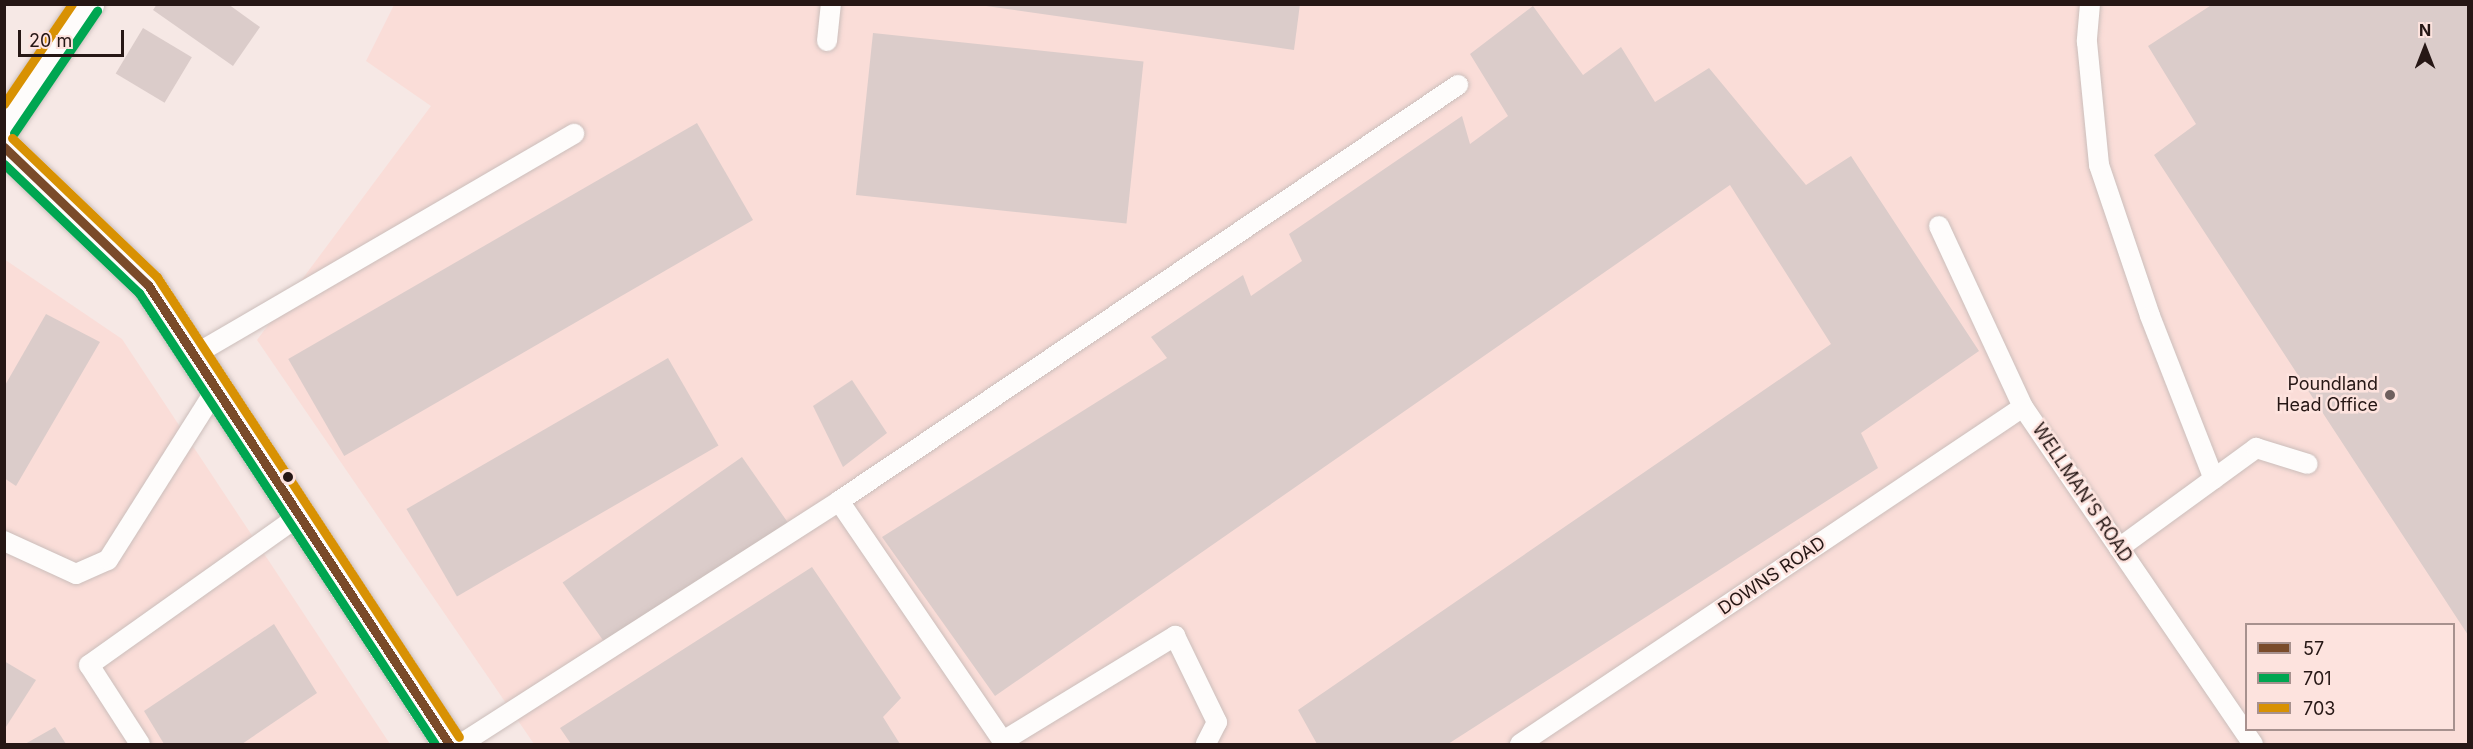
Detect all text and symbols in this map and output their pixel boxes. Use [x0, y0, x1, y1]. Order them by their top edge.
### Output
scale bar [21, 18, 128, 56]
north arrow [2395, 18, 2455, 78]
text: N [2419, 20, 2431, 40]
text: 20 m [29, 30, 72, 51]
place label: Poundland Head Office [2276, 374, 2378, 416]
marker: Poundland Head Office [2383, 388, 2397, 402]
street label: WELLMAN'S ROAD [2027, 419, 2137, 567]
unlabelled marker [282, 471, 294, 483]
street label: DOWNS ROAD [1714, 532, 1830, 620]
legend [2245, 623, 2455, 731]
text: 57 [2303, 638, 2324, 659]
text: 701 [2303, 668, 2332, 689]
text: 703 [2303, 698, 2335, 719]

